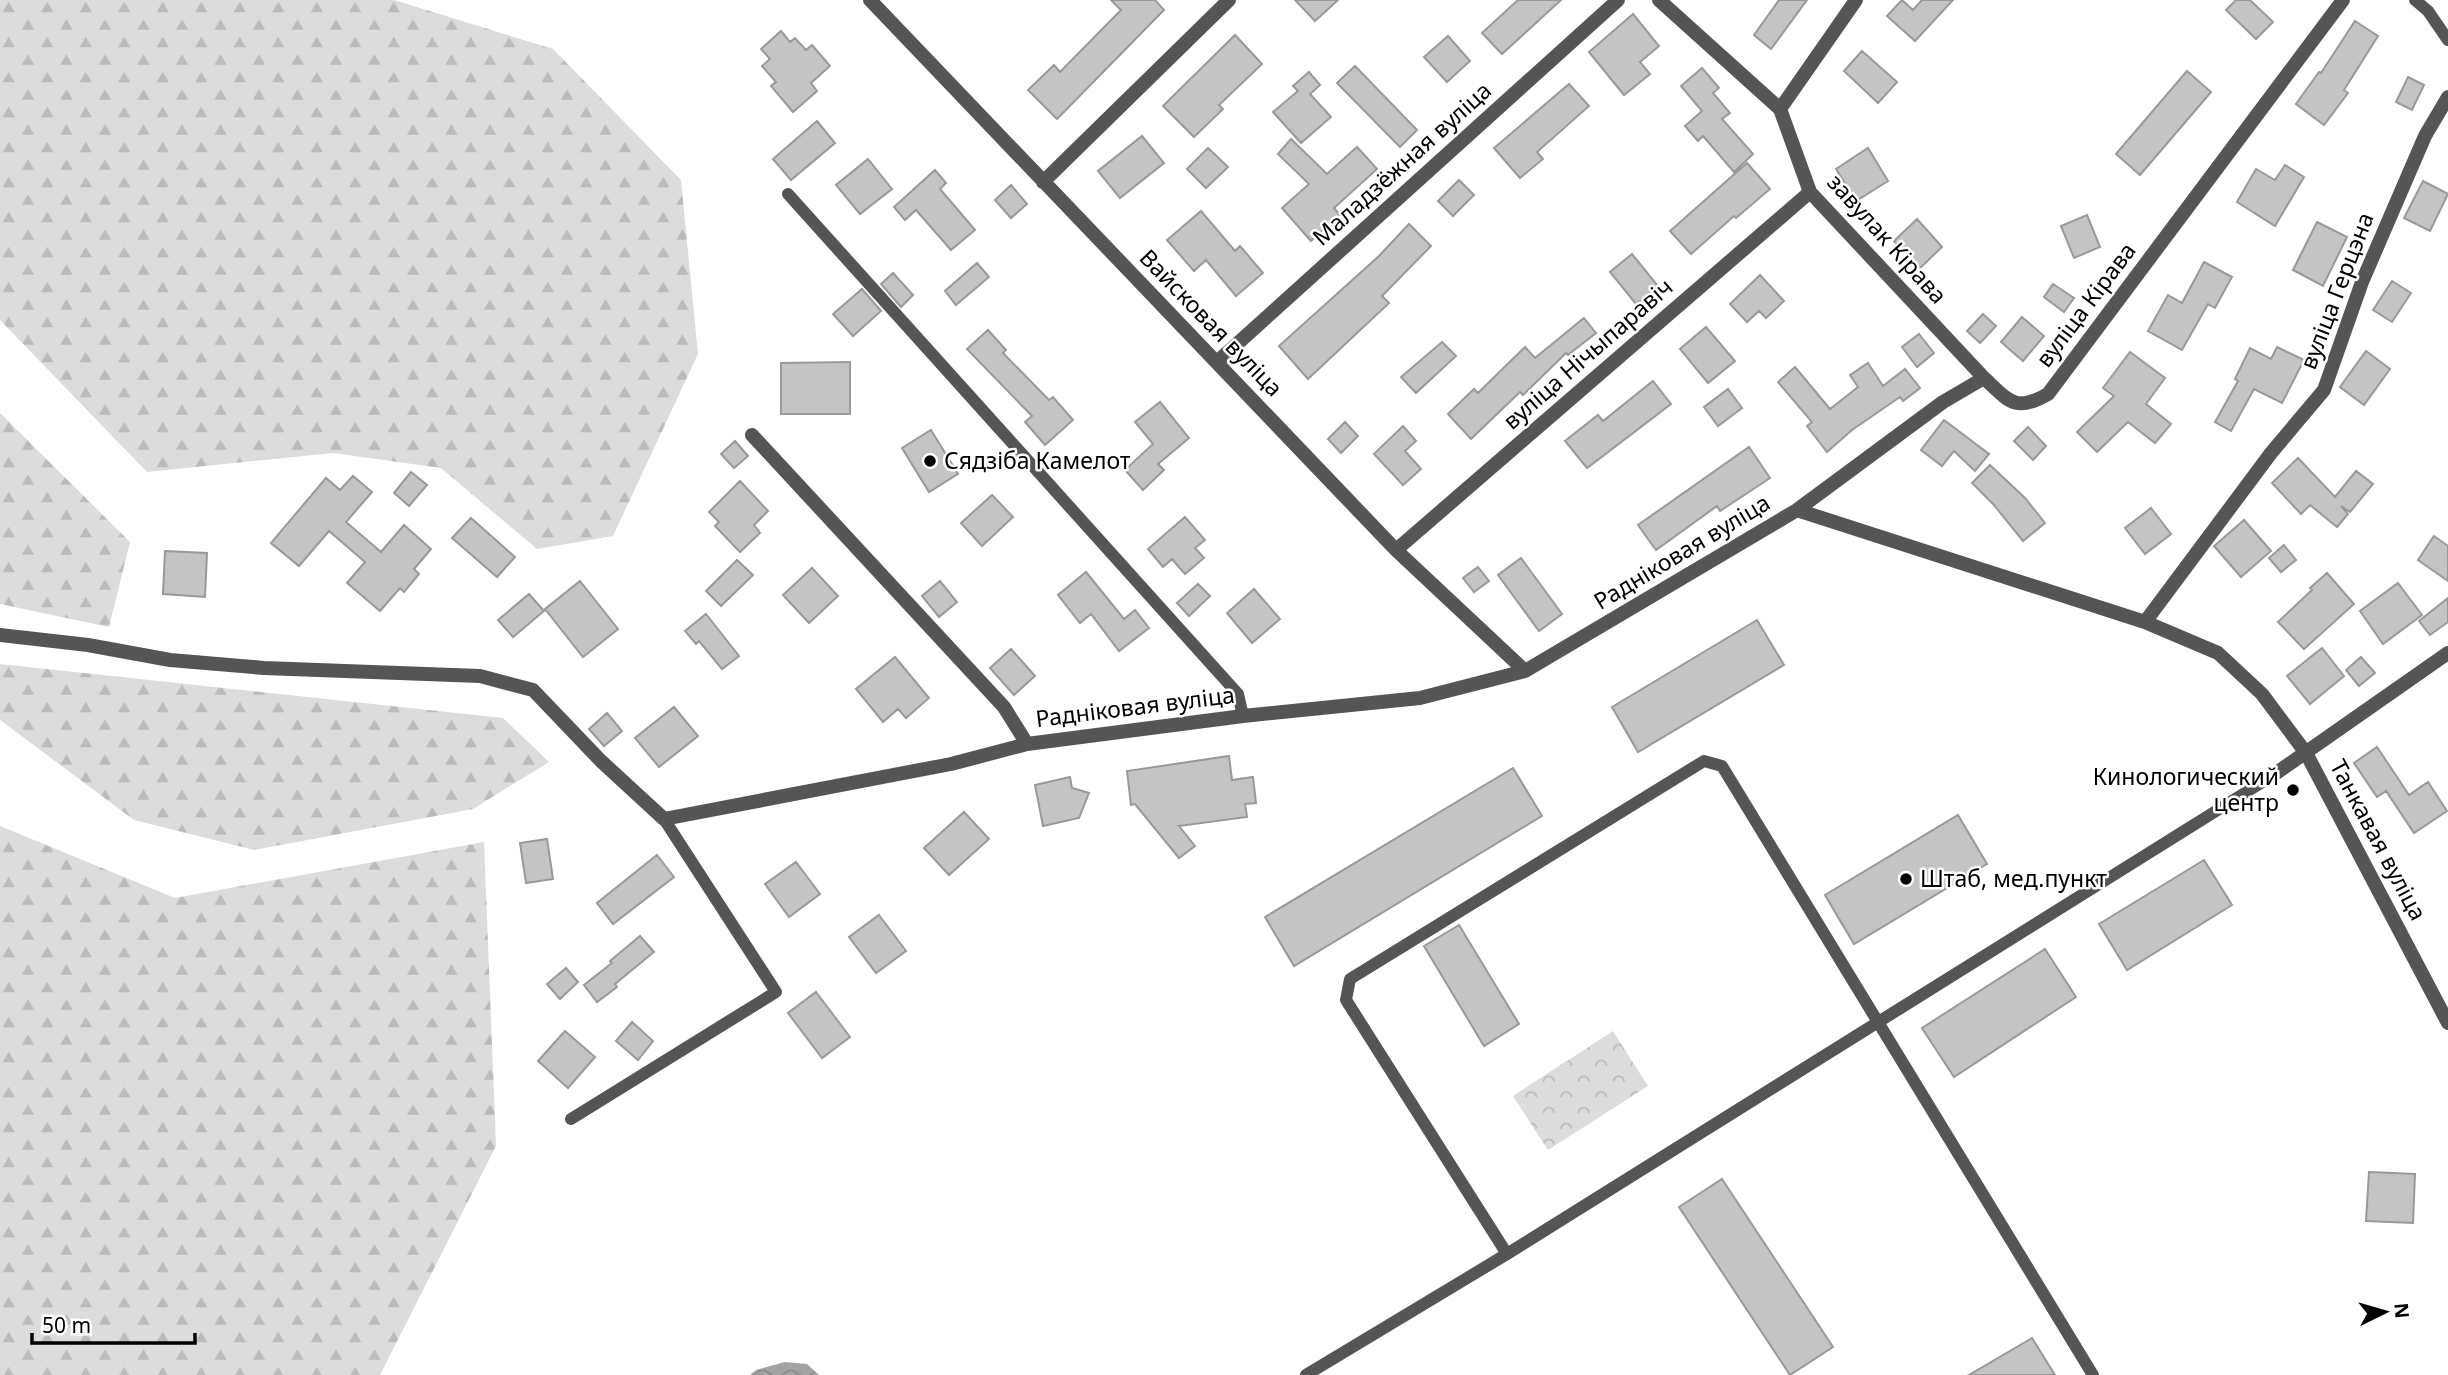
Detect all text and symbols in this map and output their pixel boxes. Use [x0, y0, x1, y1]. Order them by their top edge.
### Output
street label: Маладзёжная вуліца [1305, 74, 1498, 252]
street label: завулак Кірава [1821, 166, 1955, 310]
street label: вуліца Герцэна [2291, 208, 2381, 374]
street label: вуліца Кірава [2028, 236, 2143, 373]
street label: Вайсковая вуліца [1133, 242, 1290, 403]
street label: вуліца Нічыпаравіч [1496, 270, 1679, 436]
place label: Сядзіба Камелот [944, 444, 1131, 476]
marker: Сядзіба Камелот [922, 453, 938, 469]
street label: Радніковая вуліца [1587, 486, 1776, 616]
street label: Радніковая вуліца [1034, 678, 1236, 734]
street label: Танкавая вуліца [2323, 753, 2435, 926]
place label: Кинологический центр [2093, 760, 2279, 818]
marker: Кинологический центр [2285, 782, 2301, 798]
place label: Штаб, мeд.пункт [1920, 862, 2107, 894]
marker: Штаб, мeд.пункт [1898, 871, 1914, 887]
north arrow [2350, 1277, 2420, 1347]
scale bar [32, 1302, 194, 1346]
text: N [2388, 1302, 2416, 1319]
text: 50 m [42, 1311, 91, 1339]

